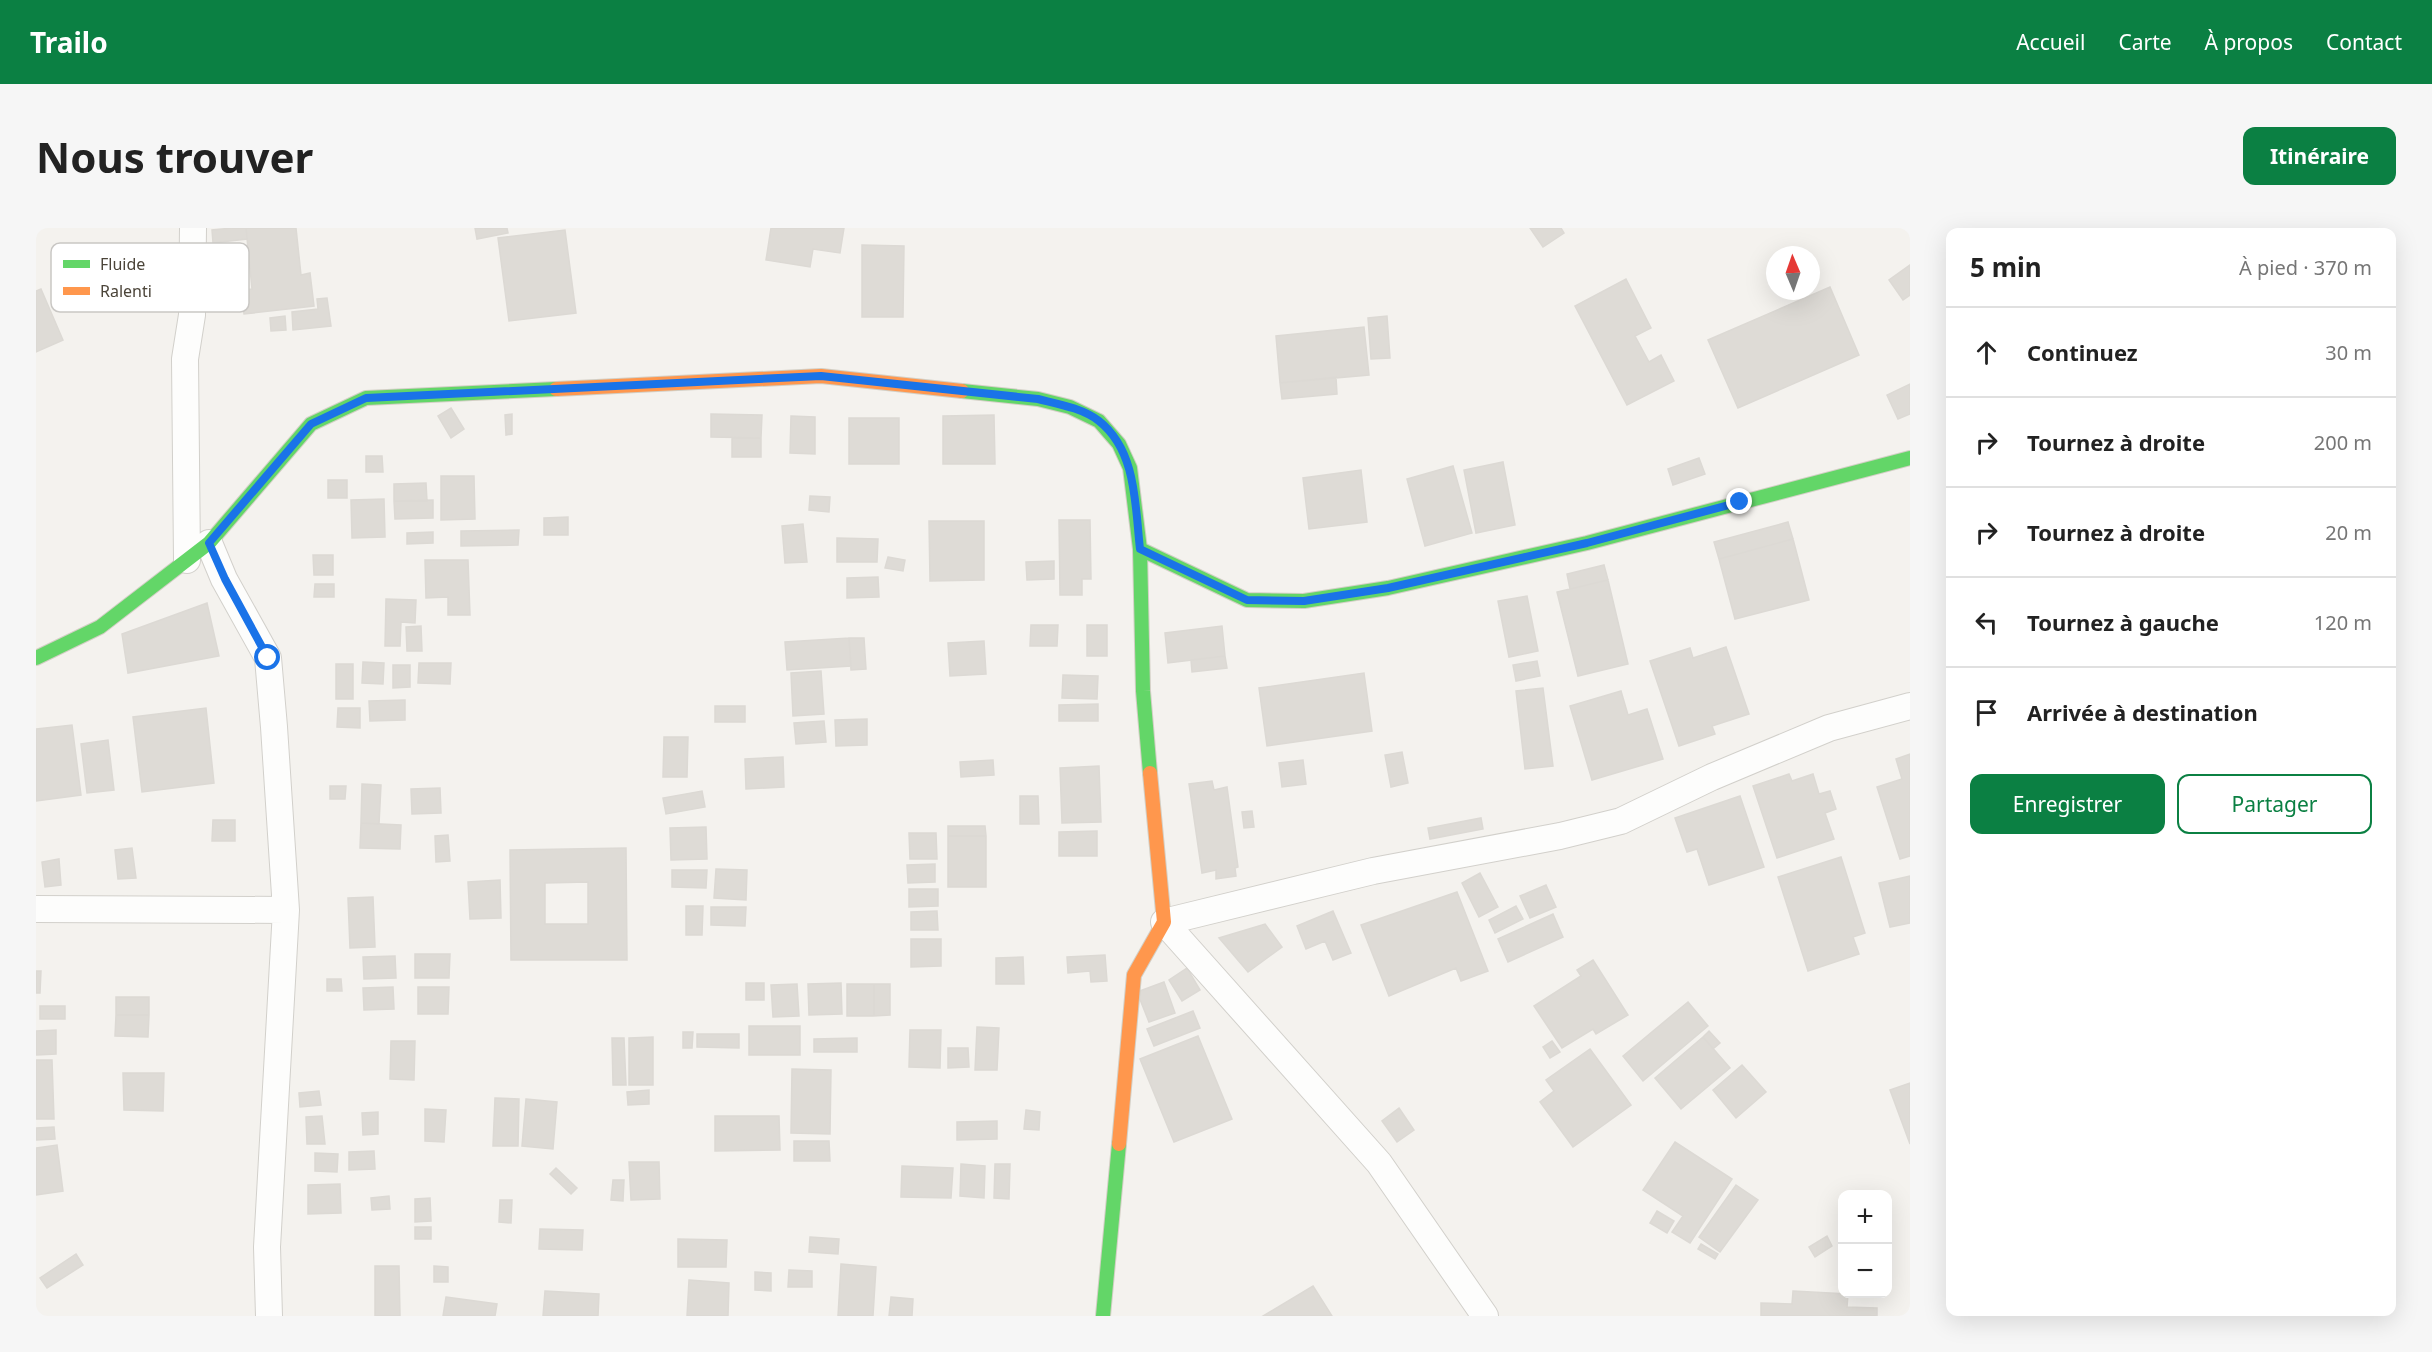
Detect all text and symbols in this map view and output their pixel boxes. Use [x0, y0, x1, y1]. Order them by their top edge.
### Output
text: Trailo [30, 23, 108, 61]
text: Accueil [2016, 28, 2085, 56]
text: Carte [2118, 28, 2172, 56]
text: À propos [2205, 28, 2293, 56]
text: Contact [2326, 28, 2402, 56]
button: Itinéraire [2243, 127, 2396, 185]
text: Nous trouver [36, 128, 313, 185]
legend [51, 243, 249, 312]
north arrow [1766, 246, 1820, 300]
text: 5 min [1970, 249, 2042, 285]
text: Fluide [100, 253, 145, 275]
text: À pied · 370 m [2239, 254, 2372, 281]
text: Ralenti [100, 280, 152, 302]
icon: ahead [1970, 336, 2003, 369]
text: Continuez [2027, 337, 2138, 367]
text: 30 m [2325, 339, 2372, 366]
icon: right [1970, 426, 2003, 459]
text: Tournez à droite [2027, 427, 2205, 457]
text: 200 m [2314, 429, 2372, 456]
route end [1726, 488, 1752, 514]
icon: right [1970, 516, 2003, 549]
text: Tournez à droite [2027, 517, 2205, 547]
text: 20 m [2325, 519, 2372, 546]
icon: left [1970, 606, 2003, 639]
text: Tournez à gauche [2027, 607, 2219, 637]
text: 120 m [2314, 609, 2372, 636]
route start [254, 644, 280, 670]
icon: arrive [1970, 696, 2003, 729]
text: Arrivée à destination [2027, 697, 2258, 727]
button: Enregistrer [1970, 774, 2165, 834]
button: Partager [2177, 774, 2372, 834]
map controls [1838, 1190, 1892, 1298]
button: + [1838, 1190, 1892, 1244]
button: − [1838, 1244, 1892, 1298]

